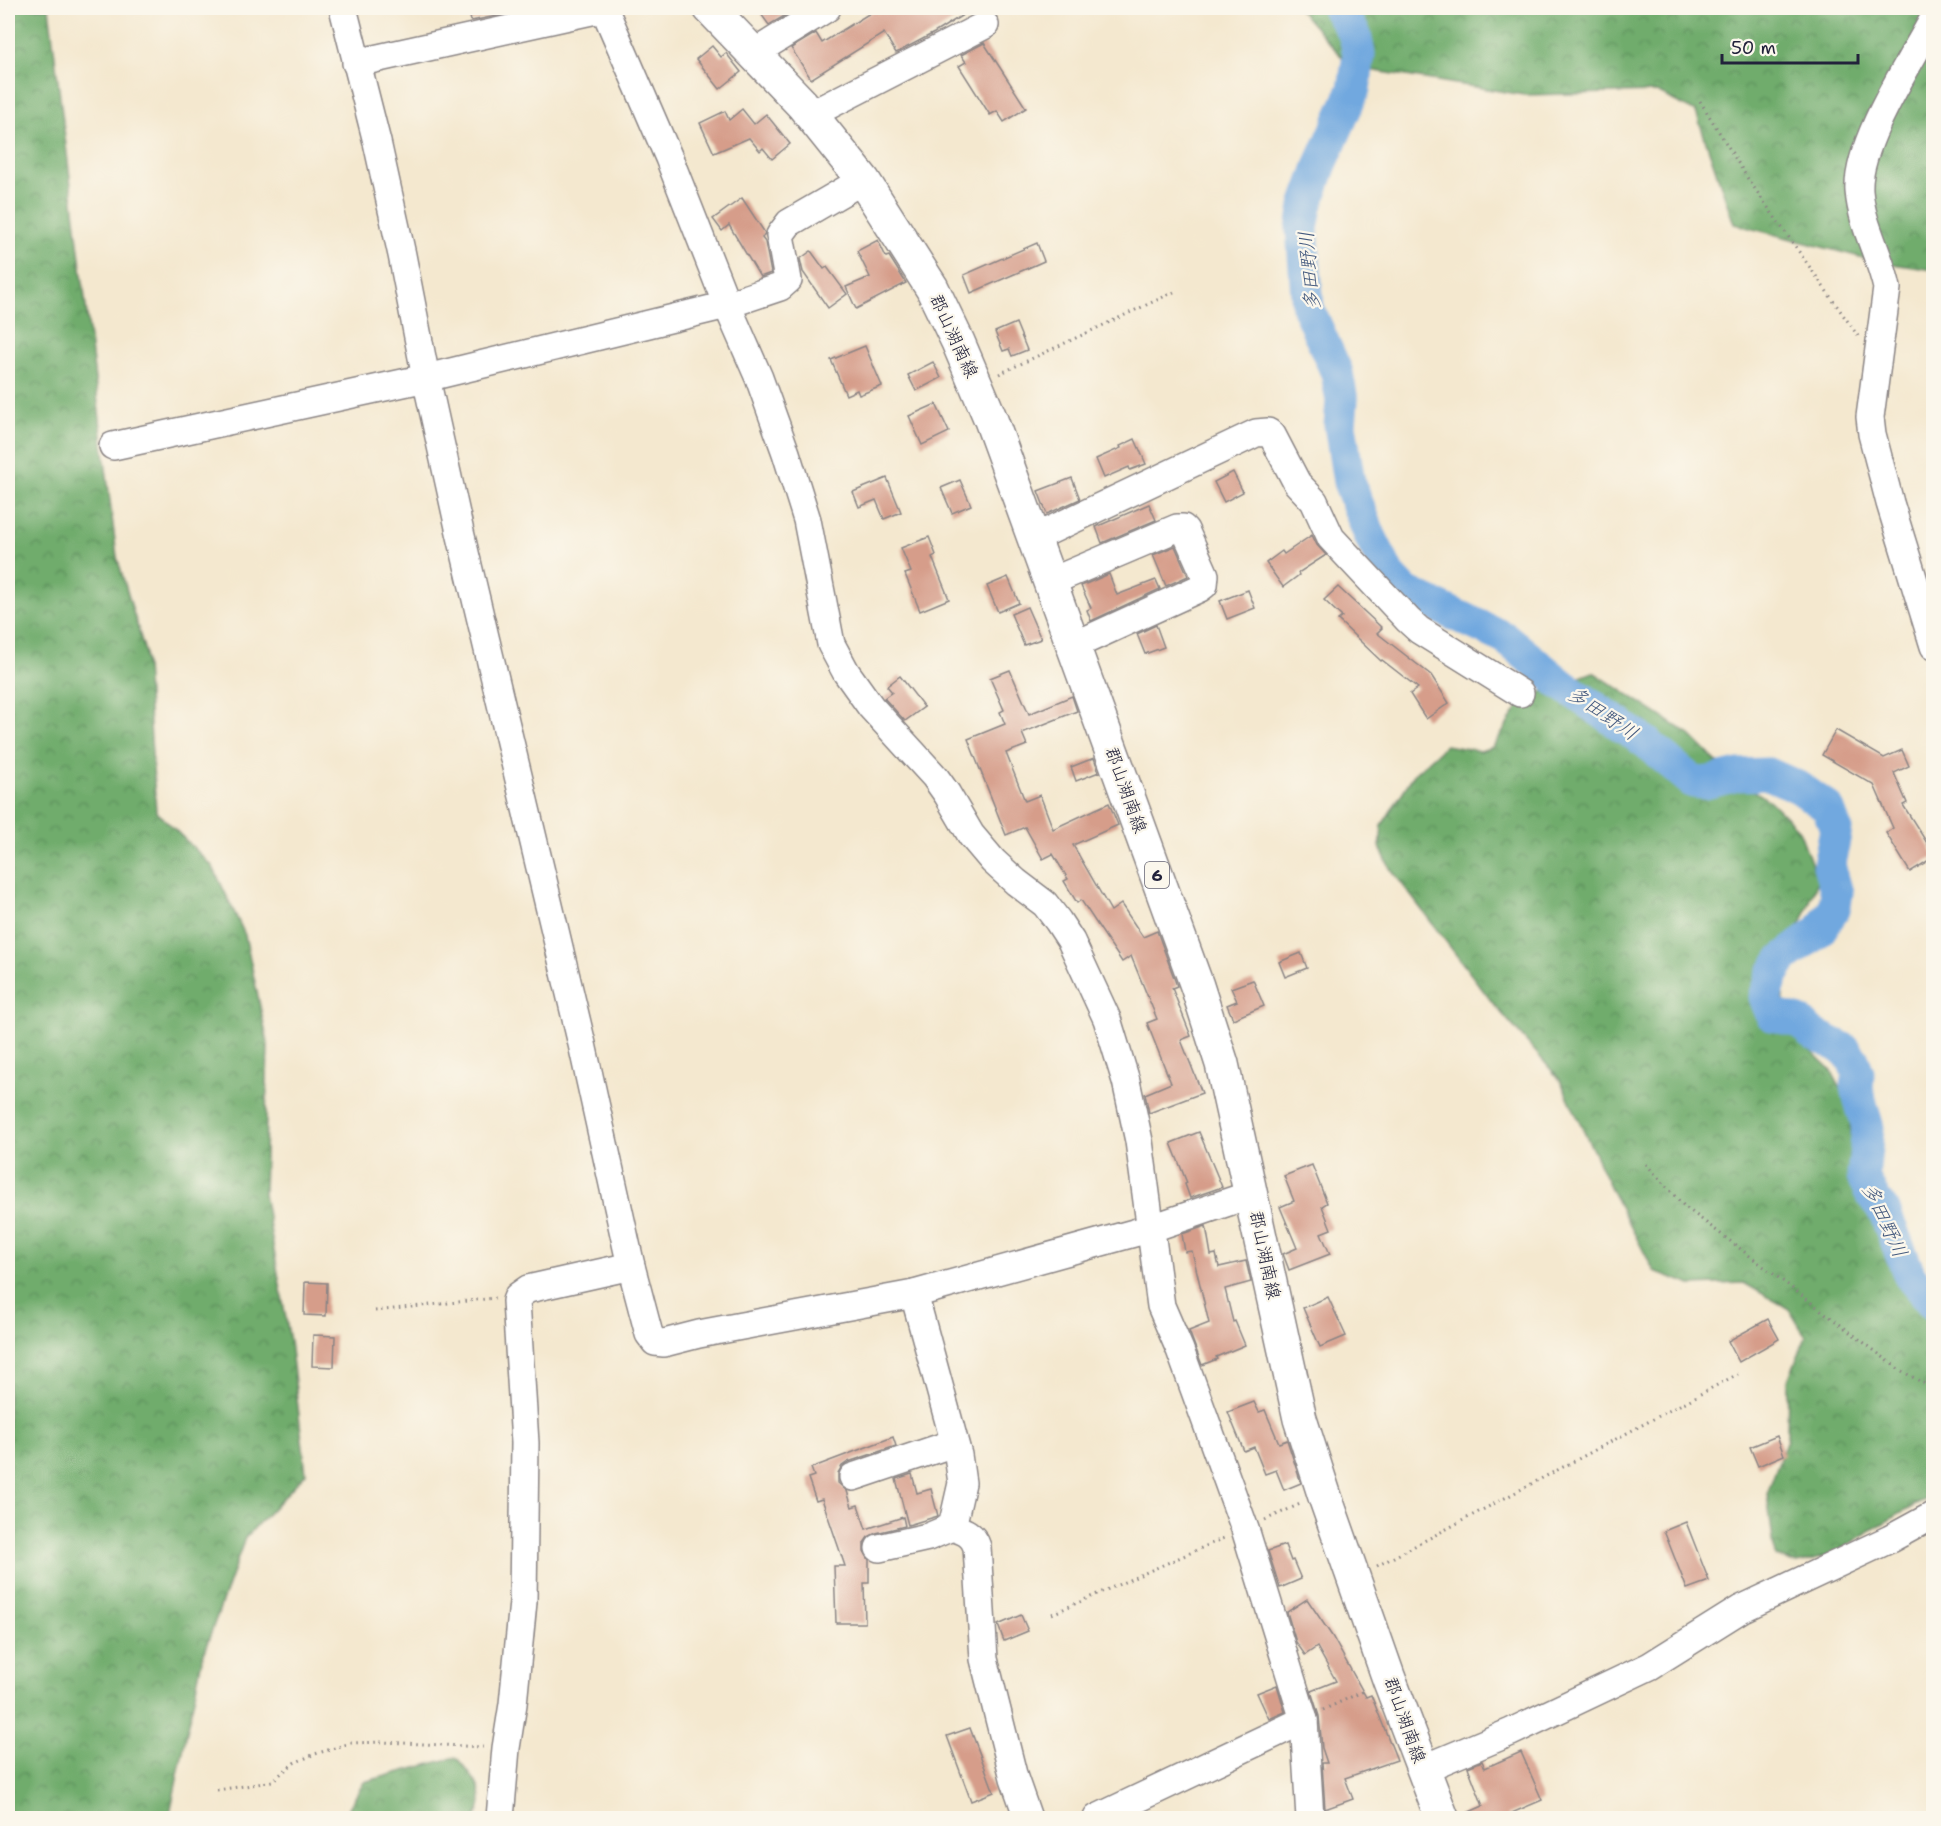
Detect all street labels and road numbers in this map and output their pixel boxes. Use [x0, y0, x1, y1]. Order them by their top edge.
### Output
street label: 郡山湖南線 [924, 290, 984, 382]
street label: 郡山湖南線 [1099, 744, 1153, 836]
road number: 6 [1145, 862, 1169, 888]
street label: 郡山湖南線 [1244, 1208, 1286, 1302]
street label: 郡山湖南線 [1378, 1674, 1432, 1766]

